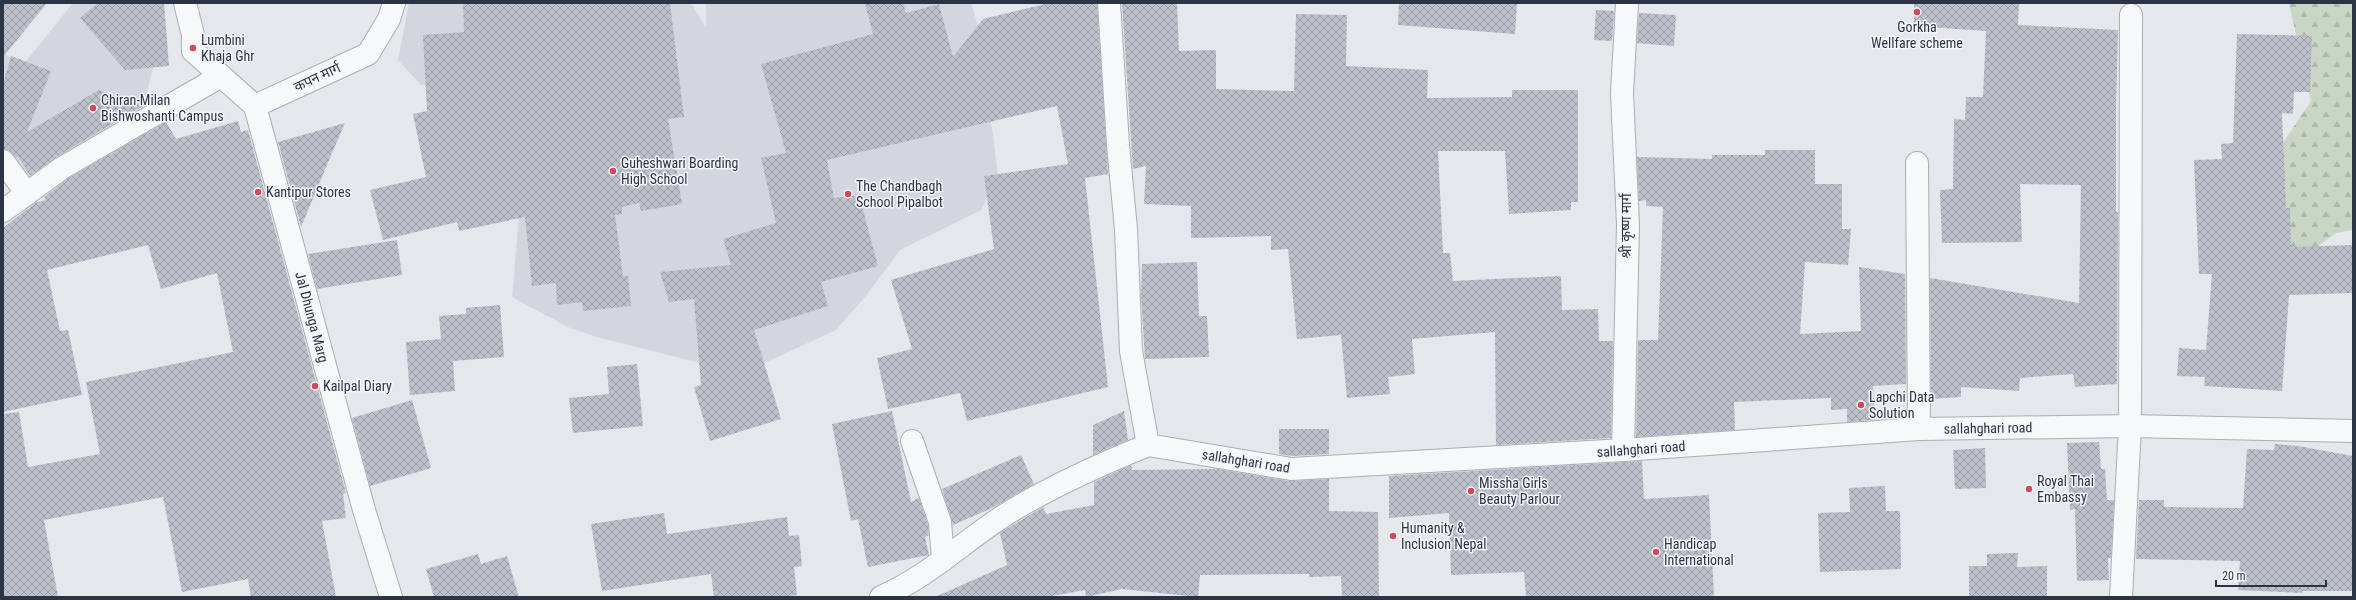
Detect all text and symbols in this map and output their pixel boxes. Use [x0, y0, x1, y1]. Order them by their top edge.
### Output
marker: Gorkha Wellfare scheme [1912, 7, 1922, 17]
place label: Gorkha Wellfare scheme [1871, 19, 1963, 51]
place label: Lumbini Khaja Ghr [201, 32, 254, 64]
marker: Lumbini Khaja Ghr [188, 43, 198, 53]
street label: कपन मार्ग [291, 59, 344, 95]
place label: Chiran-Milan Bishwoshanti Campus [101, 92, 224, 124]
marker: Chiran-Milan Bishwoshanti Campus [88, 103, 98, 113]
place label: Guheshwari Boarding High School [621, 155, 738, 187]
marker: Guheshwari Boarding High School [608, 166, 618, 176]
place label: The Chandbagh School Pipalbot [856, 178, 943, 210]
place label: Kantipur Stores [266, 184, 351, 200]
marker: Kantipur Stores [253, 187, 263, 197]
marker: The Chandbagh School Pipalbot [843, 189, 853, 199]
street label: श्री कृष्ण मार्ग [1618, 192, 1636, 259]
street label: Jal Dhunga Marg [292, 270, 332, 364]
place label: Kailpal Diary [323, 378, 392, 394]
marker: Kailpal Diary [310, 381, 320, 391]
place label: Lapchi Data Solution [1869, 389, 1934, 421]
marker: Lapchi Data Solution [1856, 400, 1866, 410]
street label: sallahghari road [1943, 419, 2033, 437]
street label: sallahghari road [1596, 438, 1686, 460]
street label: sallahghari road [1201, 446, 1291, 476]
place label: Royal Thai Embassy [2037, 473, 2094, 505]
place label: Missha Girls Beauty Parlour [1479, 475, 1560, 507]
marker: Royal Thai Embassy [2024, 484, 2034, 494]
marker: Missha Girls Beauty Parlour [1466, 486, 1476, 496]
place label: Humanity & Inclusion Nepal [1401, 520, 1486, 552]
marker: Humanity & Inclusion Nepal [1388, 531, 1398, 541]
place label: Handicap International [1664, 536, 1734, 568]
marker: Handicap International [1651, 547, 1661, 557]
scale bar [2216, 562, 2326, 588]
text: 20 m [2222, 569, 2246, 583]

